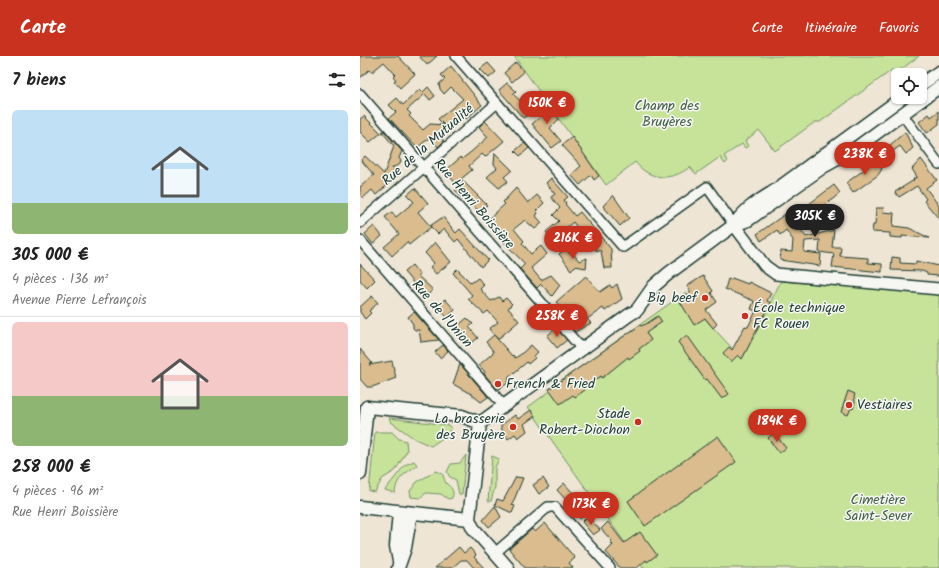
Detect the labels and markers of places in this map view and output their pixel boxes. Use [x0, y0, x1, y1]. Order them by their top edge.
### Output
pin: 150K € [514, 91, 580, 125]
pin: 238K € [832, 142, 898, 176]
pin: 305K € [782, 204, 848, 238]
pin: 216K € [540, 226, 606, 260]
place label: Big beef [647, 287, 699, 309]
marker: Big beef [700, 293, 710, 303]
place label: École technique FC Rouen [753, 297, 846, 335]
pin: 258K € [524, 304, 590, 338]
marker: École technique FC Rouen [740, 311, 750, 321]
place label: French & Fried [506, 373, 596, 395]
marker: French & Fried [493, 379, 503, 389]
place label: Vestiaires [857, 394, 912, 416]
marker: Vestiaires [844, 400, 854, 410]
place label: Stade Robert-Diochon [539, 403, 631, 441]
place label: La brasserie des Bruyère [434, 408, 506, 446]
pin: 184K € [744, 409, 810, 443]
marker: Stade Robert-Diochon [633, 417, 643, 427]
marker: La brasserie des Bruyère [508, 422, 518, 432]
pin: 173K € [558, 492, 624, 526]

